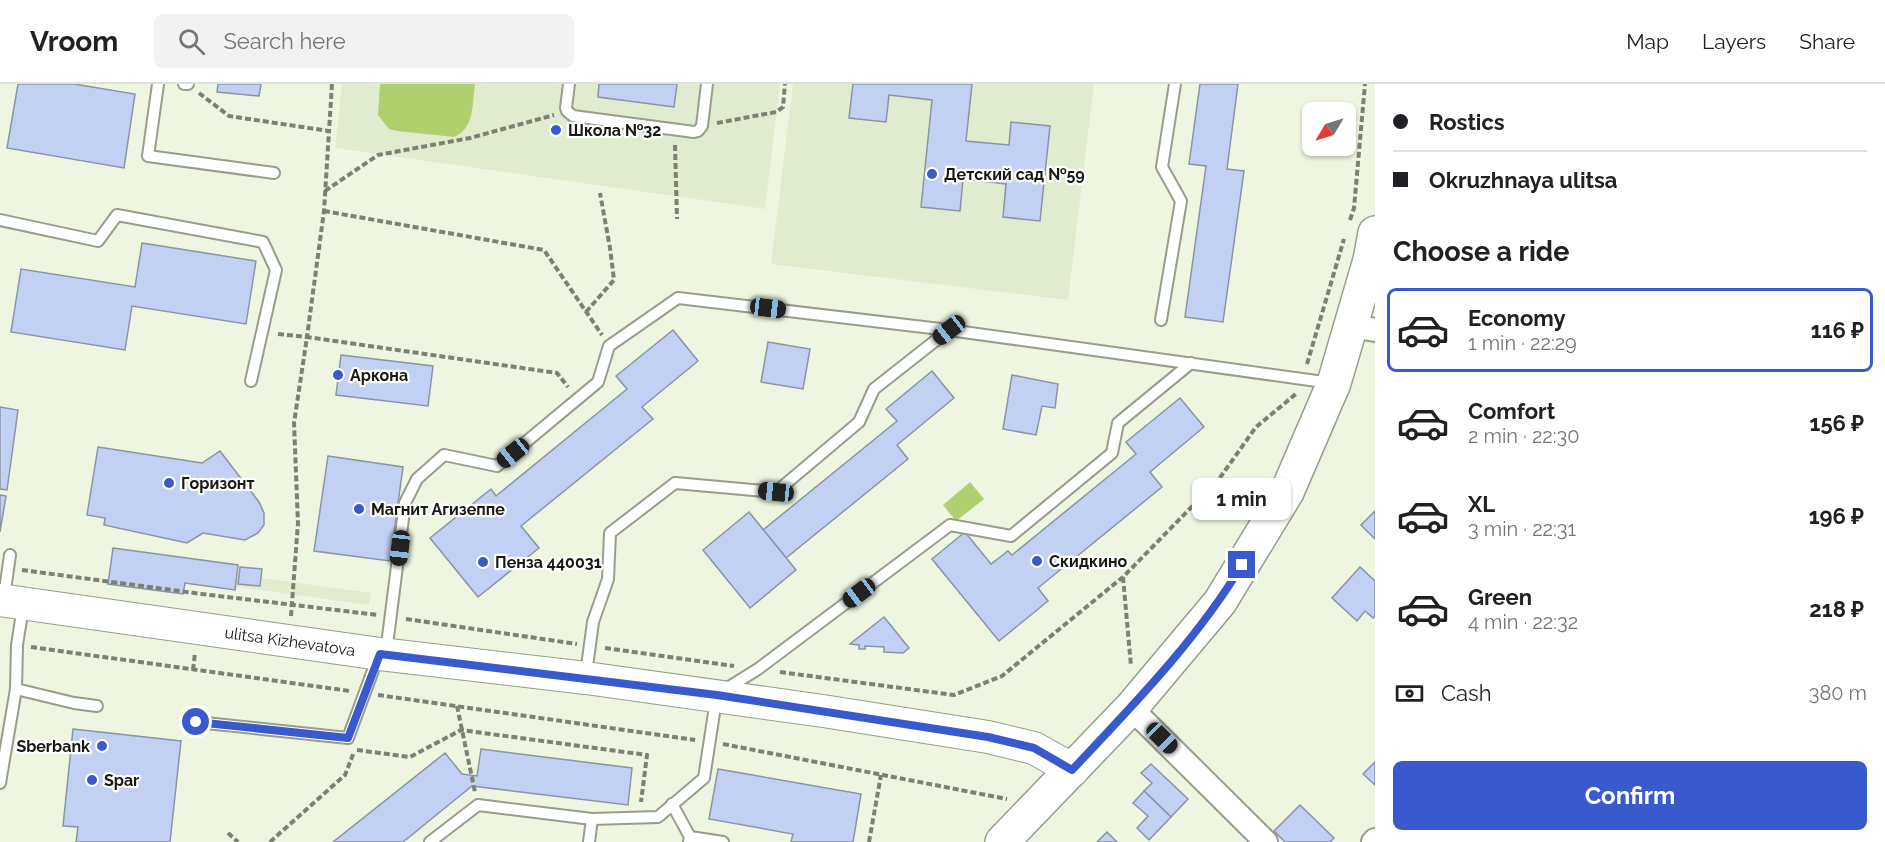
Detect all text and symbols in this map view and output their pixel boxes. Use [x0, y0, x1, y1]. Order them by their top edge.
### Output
search box [154, 14, 574, 68]
text: Vroom [30, 25, 118, 58]
icon: search [175, 25, 208, 58]
text: Search here [223, 28, 346, 54]
text: Map [1626, 29, 1669, 54]
text: Layers [1702, 29, 1766, 54]
text: Share [1799, 29, 1855, 54]
north arrow [1302, 102, 1356, 156]
map controls [1302, 102, 1356, 156]
text: Rostics [1429, 109, 1505, 135]
place label: Школа №32 [568, 121, 661, 140]
marker: Школа №32 [549, 123, 563, 137]
place label: Детский сад №59 [944, 165, 1085, 184]
marker: Детский сад №59 [925, 167, 939, 181]
text: Okruzhnaya ulitsa [1429, 167, 1617, 193]
text: Choose a ride [1393, 236, 1569, 267]
car [749, 297, 787, 319]
icon: car [1396, 303, 1450, 357]
text: Economy [1468, 305, 1566, 331]
car [929, 312, 969, 348]
text: 116 ₽ [1811, 317, 1864, 343]
text: 1 min · 22:29 [1468, 331, 1577, 355]
place label: Аркона [350, 366, 408, 385]
marker: Аркона [331, 368, 345, 382]
icon: car [1396, 396, 1450, 450]
text: Comfort [1468, 398, 1555, 424]
text: 156 ₽ [1810, 410, 1864, 436]
text: 2 min · 22:30 [1468, 424, 1579, 448]
car [493, 435, 533, 471]
place label: Горизонт [181, 474, 255, 493]
marker: Горизонт [162, 476, 176, 490]
callout: 1 min [1192, 478, 1292, 520]
car [757, 481, 795, 503]
text: 1 min [1216, 487, 1267, 511]
icon: car [1396, 489, 1450, 543]
text: XL [1468, 491, 1495, 517]
place label: Магнит Агизеппе [371, 500, 505, 519]
marker: Магнит Агизеппе [352, 502, 366, 516]
text: 196 ₽ [1809, 503, 1864, 529]
text: 3 min · 22:31 [1468, 517, 1576, 541]
car [389, 529, 411, 567]
route end [1228, 551, 1255, 578]
place label: Скидкино [1049, 552, 1128, 571]
place label: Пенза 440031 [495, 553, 602, 572]
marker: Скидкино [1030, 554, 1044, 568]
marker: Пенза 440031 [476, 555, 490, 569]
car [839, 575, 879, 611]
icon: car [1396, 582, 1450, 636]
text: Green [1468, 584, 1532, 610]
text: 218 ₽ [1809, 596, 1864, 622]
text: 4 min · 22:32 [1468, 610, 1578, 634]
street label: ulitsa Kizhevatova [223, 623, 357, 660]
icon: cash [1393, 677, 1426, 710]
text: Cash [1441, 680, 1492, 706]
text: 380 m [1809, 681, 1867, 705]
route start [182, 708, 209, 735]
car [1143, 719, 1181, 757]
place label: Sberbank [16, 737, 90, 756]
marker: Sberbank [95, 739, 109, 753]
button: Confirm [1393, 761, 1867, 830]
place label: Spar [104, 771, 139, 790]
marker: Spar [85, 773, 99, 787]

